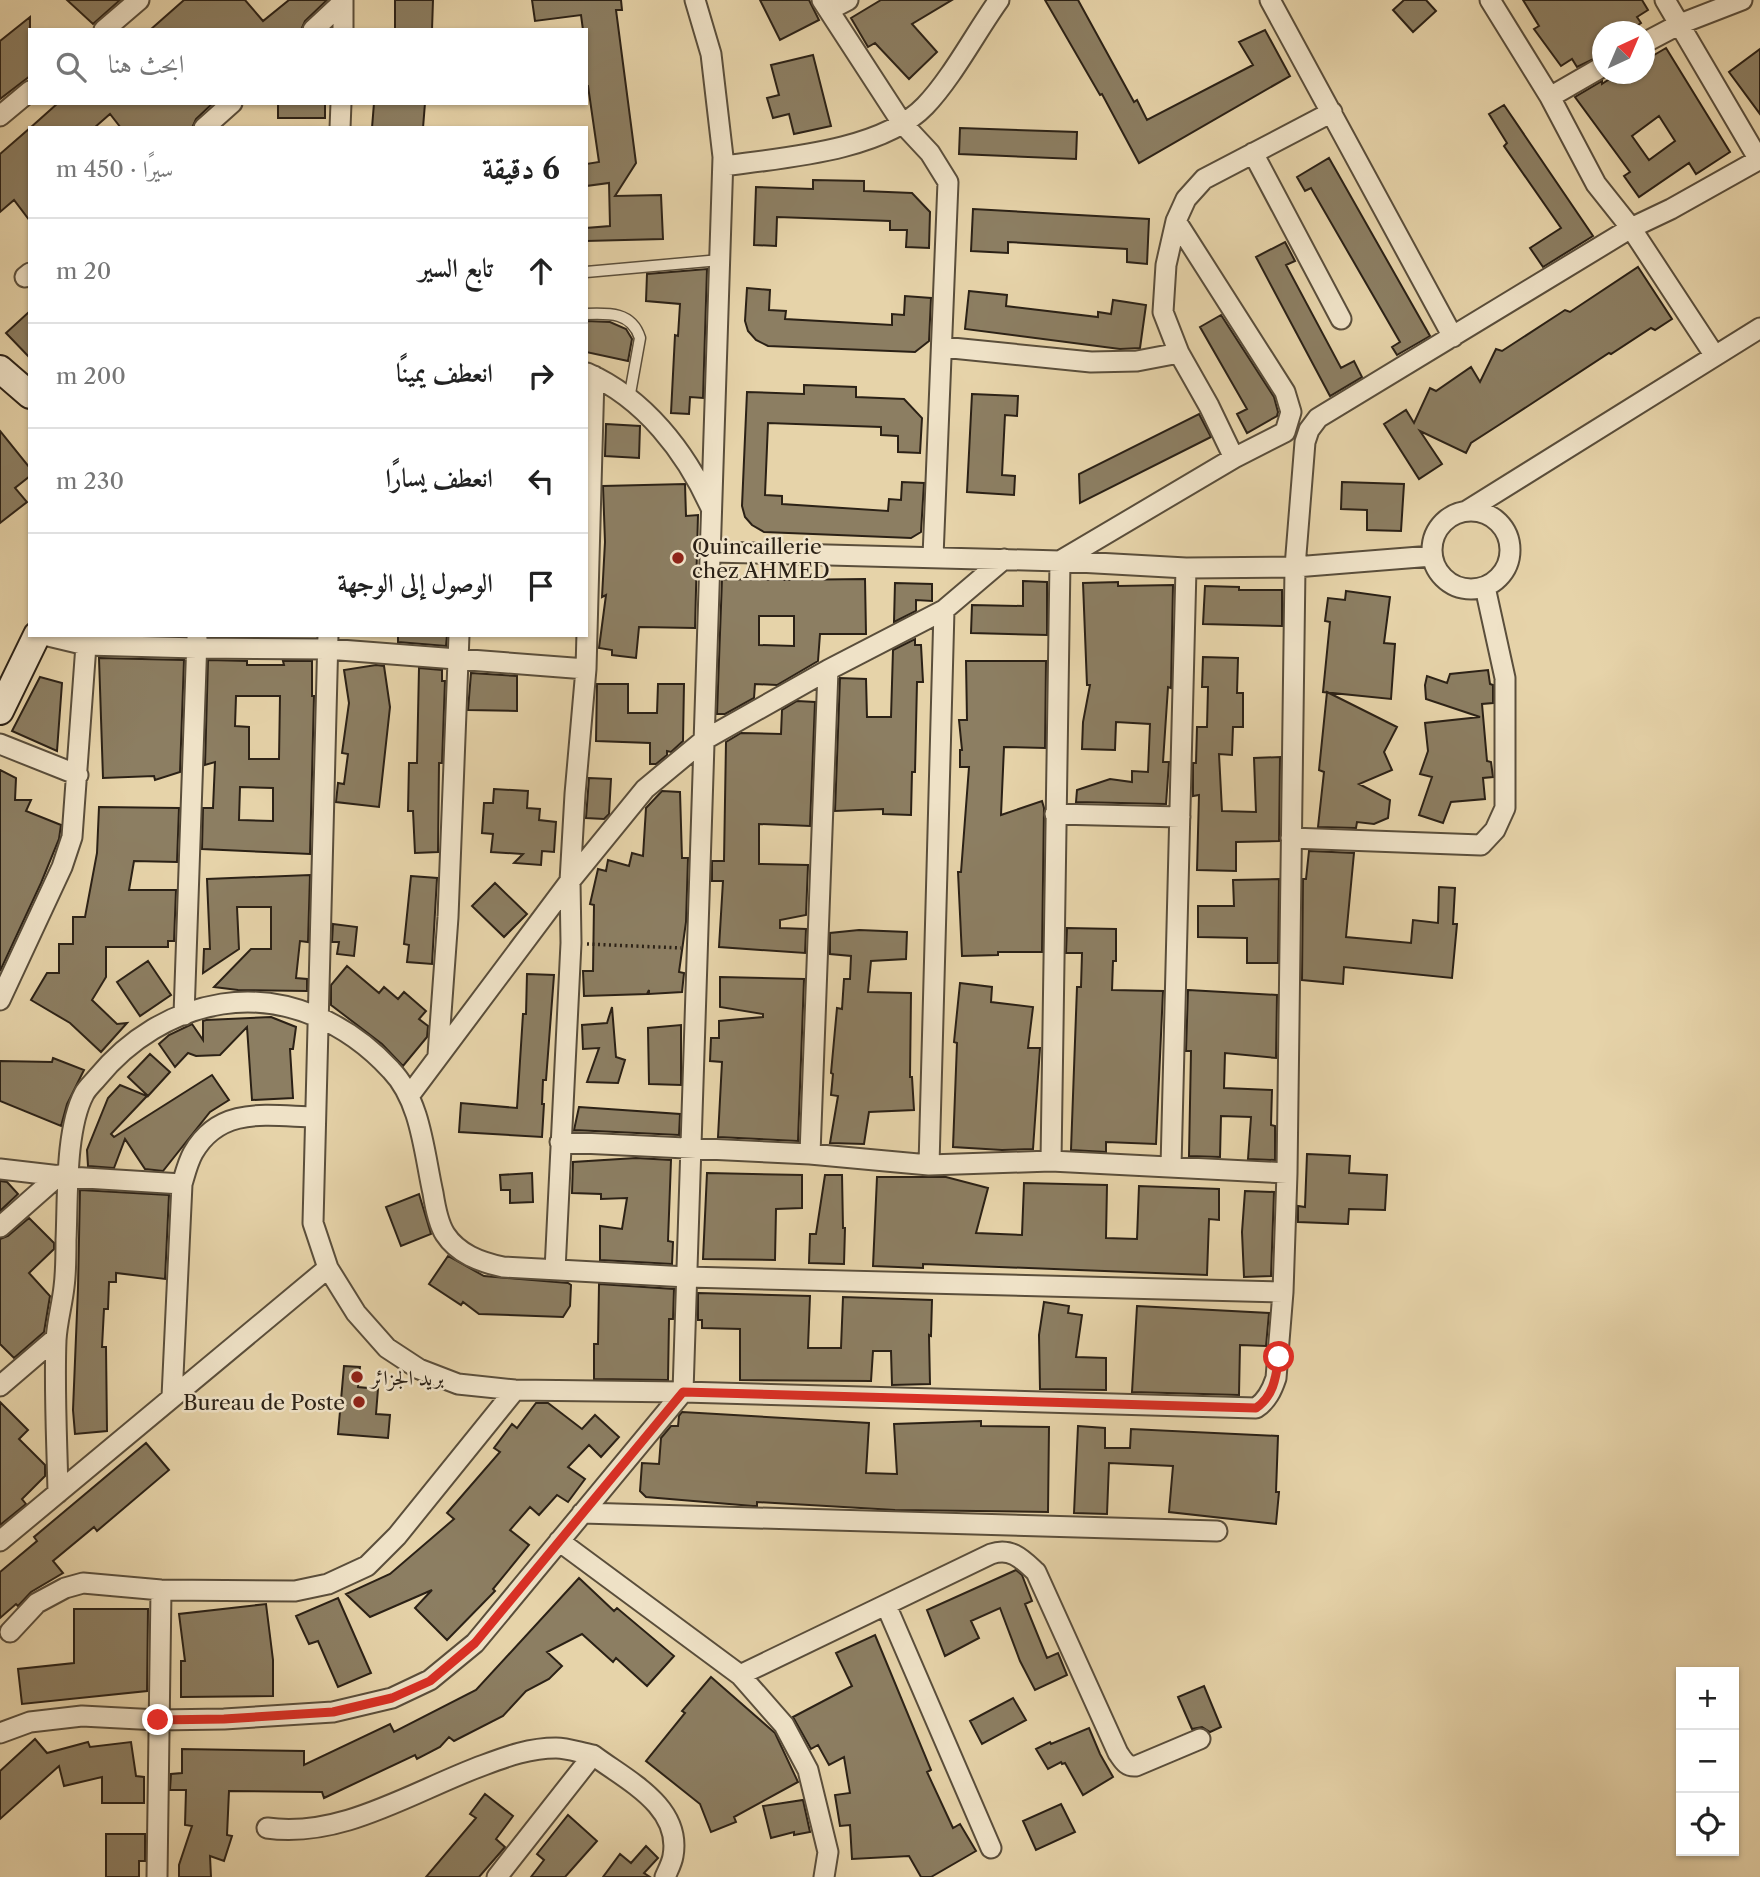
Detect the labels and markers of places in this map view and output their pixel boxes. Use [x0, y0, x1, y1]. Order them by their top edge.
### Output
place label: Quincaillerie chez AHMED [692, 534, 830, 583]
marker: Quincaillerie chez AHMED [670, 550, 686, 566]
place label: بريد الجزائر [369, 1365, 444, 1391]
marker: بريد الجزائر [349, 1369, 365, 1385]
place label: Bureau de Poste [183, 1390, 345, 1415]
marker: Bureau de Poste [351, 1394, 367, 1410]

